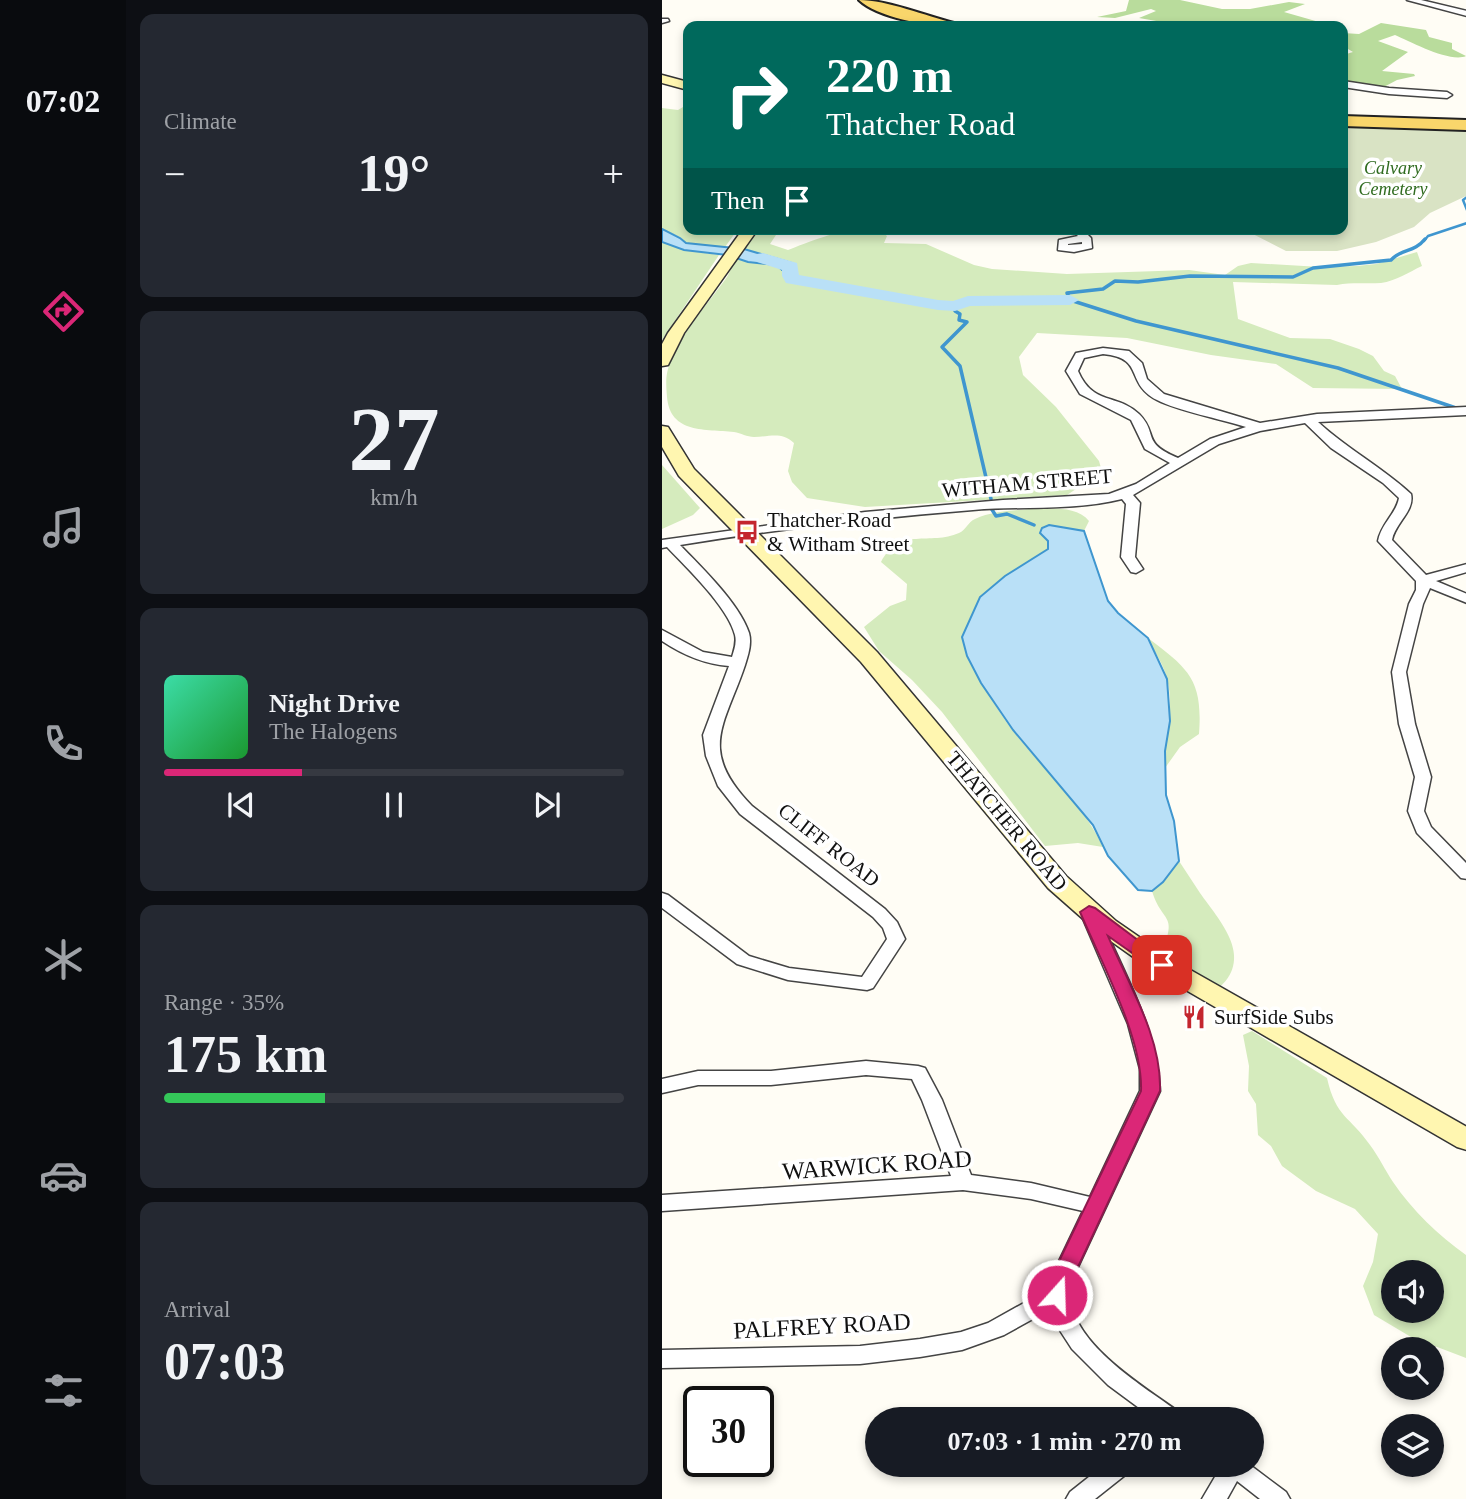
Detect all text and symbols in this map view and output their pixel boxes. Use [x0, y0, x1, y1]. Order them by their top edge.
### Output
text: 220 m [826, 48, 953, 103]
icon: right [711, 49, 802, 140]
text: 07:02 [26, 83, 100, 119]
text: Thatcher Road [826, 106, 1015, 142]
text: Climate [164, 109, 237, 134]
text: 19° [358, 145, 430, 202]
text: − [164, 153, 185, 195]
text: + [603, 153, 624, 195]
park label: Calvary Cemetery [1359, 158, 1427, 199]
icon: arrive [778, 182, 816, 220]
text: Then [711, 186, 764, 215]
icon: directions [39, 287, 88, 336]
text: 27 [349, 389, 440, 490]
street label: WITHAM STREET [941, 464, 1113, 502]
text: km/h [370, 485, 418, 510]
icon: music [39, 503, 88, 552]
place label: Thatcher Road & Witham Street [767, 508, 909, 556]
bus stop icon: Thatcher Road & Witham Street [733, 518, 761, 546]
text: Night Drive [269, 689, 400, 718]
icon: phone [39, 719, 88, 768]
text: The Halogens [269, 719, 397, 744]
street label: THATCHER ROAD [942, 746, 1072, 896]
icon: previous [222, 786, 260, 824]
icon: pause [375, 786, 413, 824]
icon: next [528, 786, 566, 824]
street label: CLIFF ROAD [774, 798, 884, 892]
icon: climate [39, 935, 88, 984]
pin [1132, 935, 1192, 995]
icon: arrive [1143, 946, 1181, 984]
text: Range · 35% [164, 990, 284, 1015]
restaurant icon: SurfSide Subs [1180, 1003, 1208, 1031]
place label: SurfSide Subs [1214, 1005, 1334, 1029]
text: 175 km [164, 1026, 327, 1083]
street label: WARWICK ROAD [781, 1145, 973, 1185]
icon: car [39, 1151, 88, 1200]
position arrow [1020, 1258, 1094, 1332]
map controls [1381, 1260, 1444, 1477]
button: sound [1381, 1260, 1444, 1323]
text: Arrival [164, 1297, 230, 1322]
street label: PALFREY ROAD [733, 1308, 911, 1344]
text: 07:03 [164, 1333, 285, 1390]
button: search [1381, 1337, 1444, 1400]
icon: filters [39, 1366, 88, 1415]
speed limit sign: 30 [683, 1386, 774, 1477]
button: layers [1381, 1414, 1444, 1477]
text: 07:03 · 1 min · 270 m [948, 1427, 1182, 1456]

